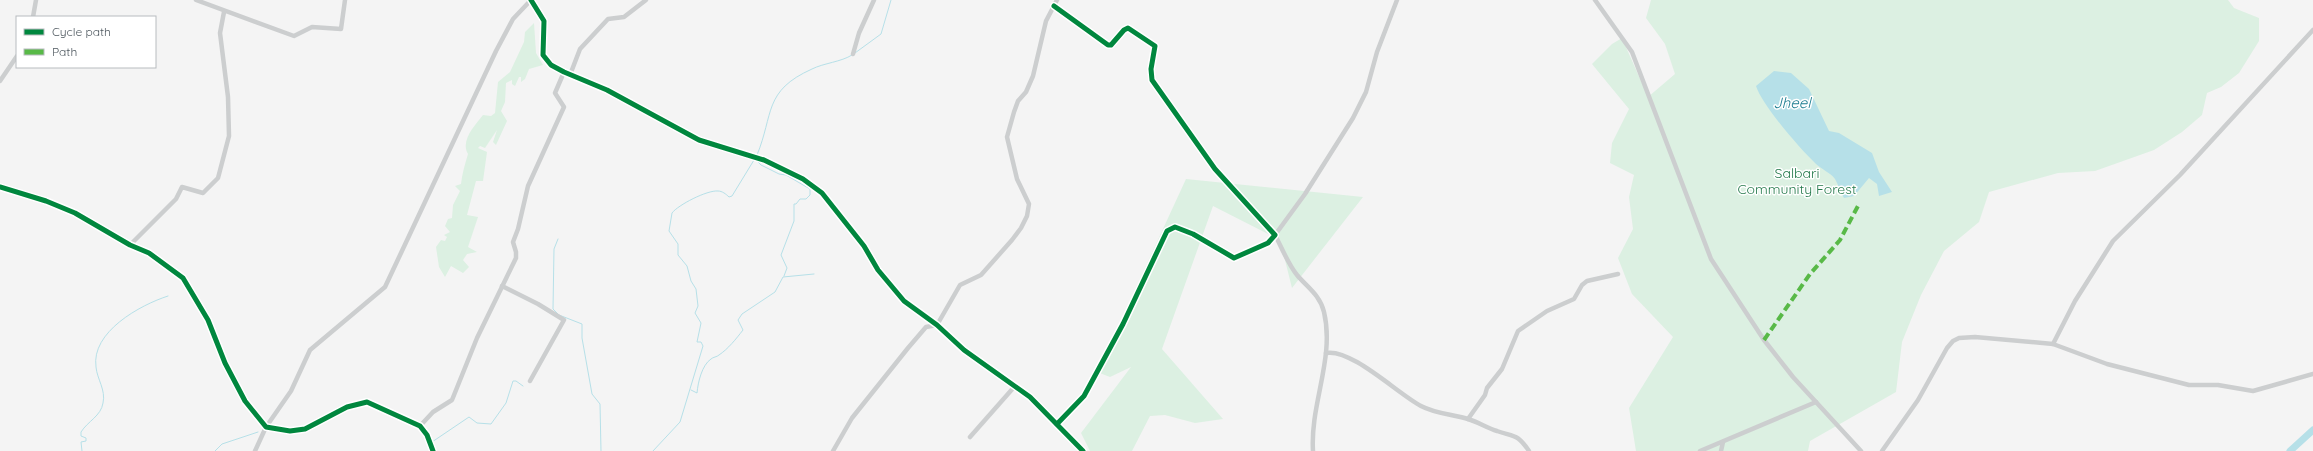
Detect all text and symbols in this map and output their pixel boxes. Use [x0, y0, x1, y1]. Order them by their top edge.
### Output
legend [16, 16, 156, 68]
text: Cycle path [52, 24, 111, 39]
text: Path [52, 44, 77, 59]
water label: Jheel [1773, 93, 1812, 112]
park label: Salbari Community Forest [1737, 164, 1857, 198]

